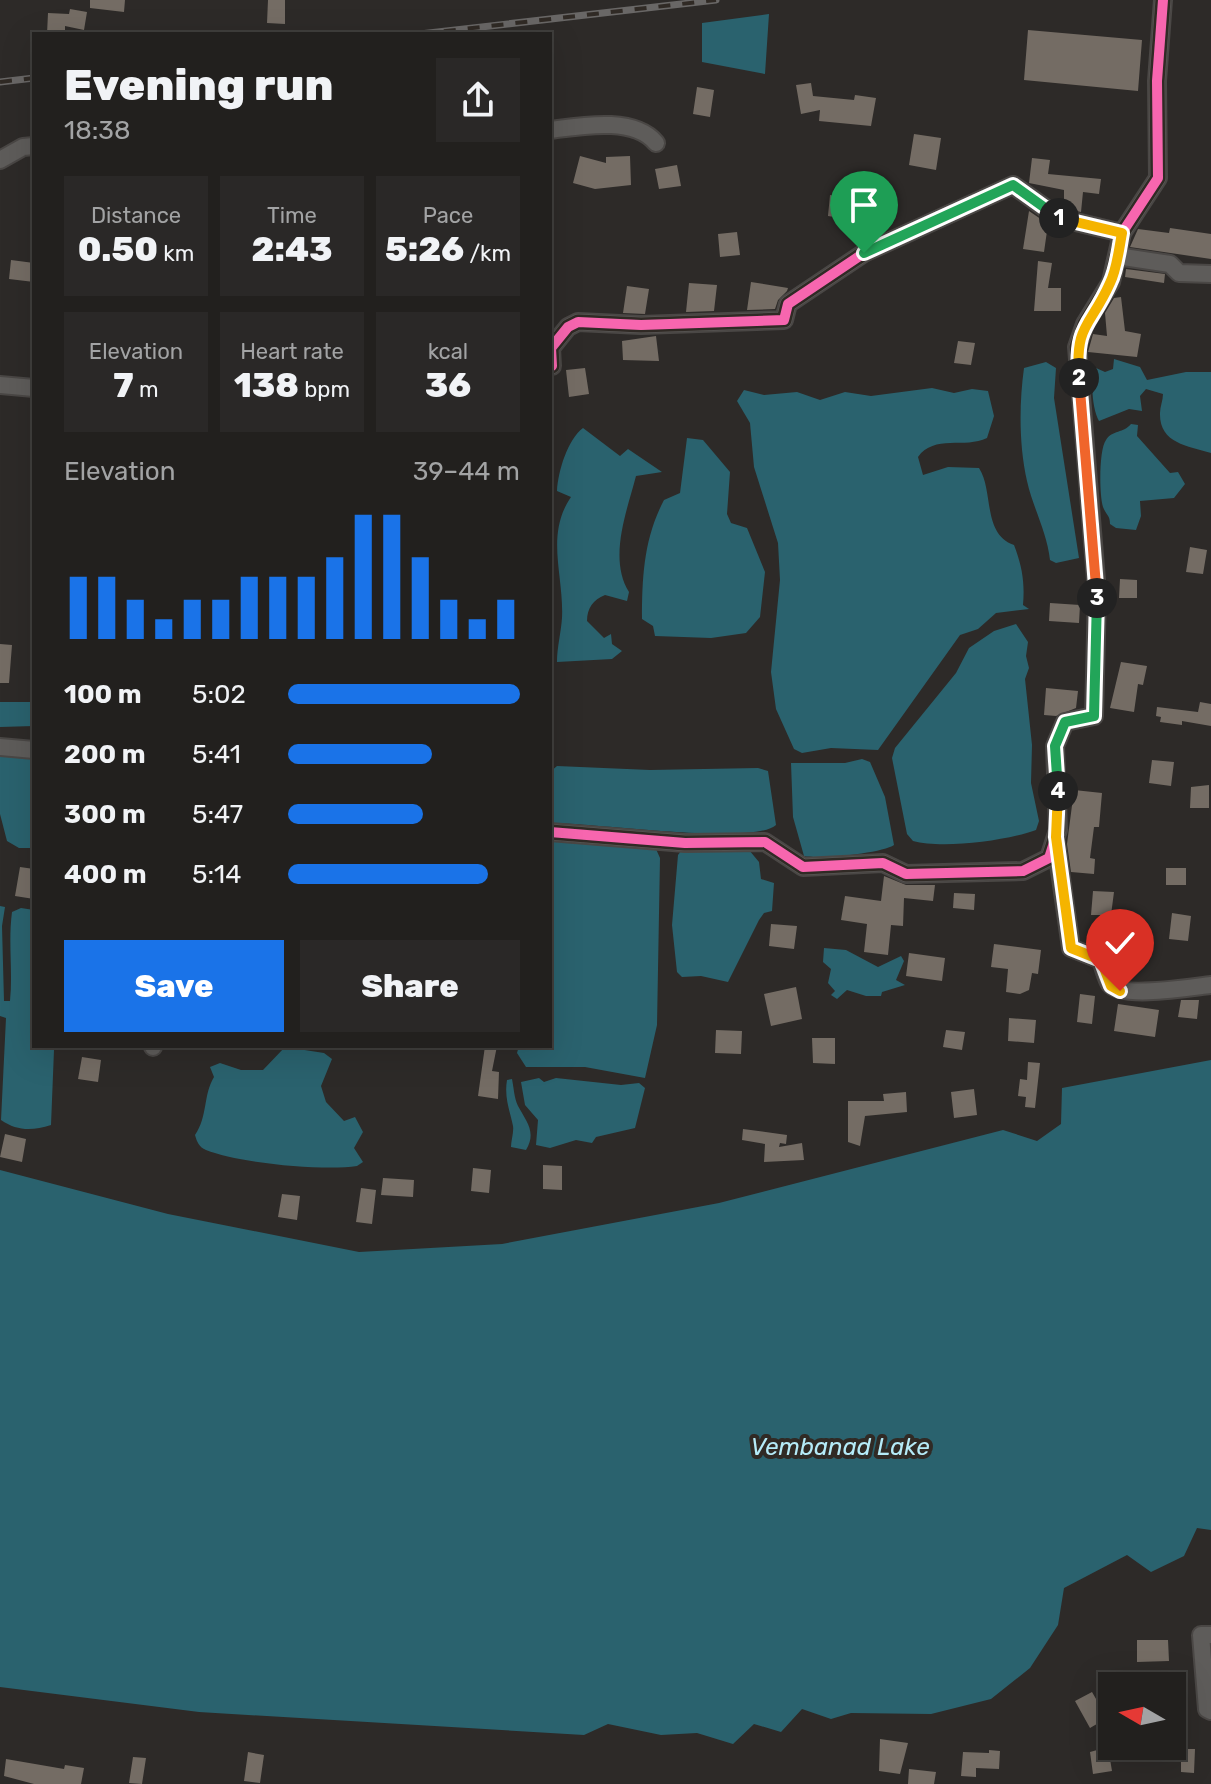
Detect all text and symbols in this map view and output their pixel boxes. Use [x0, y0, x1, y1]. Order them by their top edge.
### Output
button: share [436, 58, 520, 142]
text: Evening run [64, 59, 333, 111]
text: 18:38 [64, 115, 130, 146]
pin [830, 171, 898, 253]
icon: arrive [842, 183, 886, 227]
pin: 1 [1039, 198, 1079, 238]
text: Distance [91, 202, 181, 229]
text: Time [267, 202, 317, 229]
text: Pace [423, 202, 473, 229]
text: 1 [1054, 204, 1064, 231]
text: 0.50 [78, 229, 158, 270]
text: 2:43 [252, 229, 332, 270]
text: 5:26 [385, 229, 464, 270]
text: km [158, 240, 194, 267]
text: /km [464, 240, 511, 267]
text: Elevation [89, 338, 183, 365]
text: Heart rate [240, 338, 344, 365]
text: kcal [428, 338, 468, 365]
pin: 2 [1059, 358, 1099, 398]
text: 2 [1072, 364, 1086, 391]
text: 7 [113, 365, 134, 406]
text: 138 [234, 365, 299, 406]
text: 36 [425, 365, 471, 406]
text: m [134, 376, 159, 403]
text: bpm [299, 376, 350, 403]
text: Elevation [64, 456, 175, 487]
text: 39–44 m [413, 456, 520, 487]
pin: 3 [1077, 578, 1117, 618]
text: 3 [1090, 584, 1104, 611]
text: 100 m [64, 679, 142, 710]
text: 5:02 [192, 679, 246, 710]
text: 200 m [64, 739, 146, 770]
text: 5:41 [192, 739, 241, 770]
pin: 4 [1038, 771, 1078, 811]
text: 4 [1050, 777, 1066, 804]
text: 300 m [64, 799, 146, 830]
text: 5:47 [192, 799, 243, 830]
text: 400 m [64, 859, 146, 890]
text: 5:14 [192, 859, 241, 890]
pin [1086, 909, 1154, 991]
icon: check [1098, 921, 1142, 965]
button: Save [64, 940, 284, 1032]
button: Share [300, 940, 520, 1032]
water label: Vembanad Lake [750, 1433, 930, 1461]
north arrow [1098, 1672, 1186, 1760]
map controls [1098, 1672, 1186, 1760]

